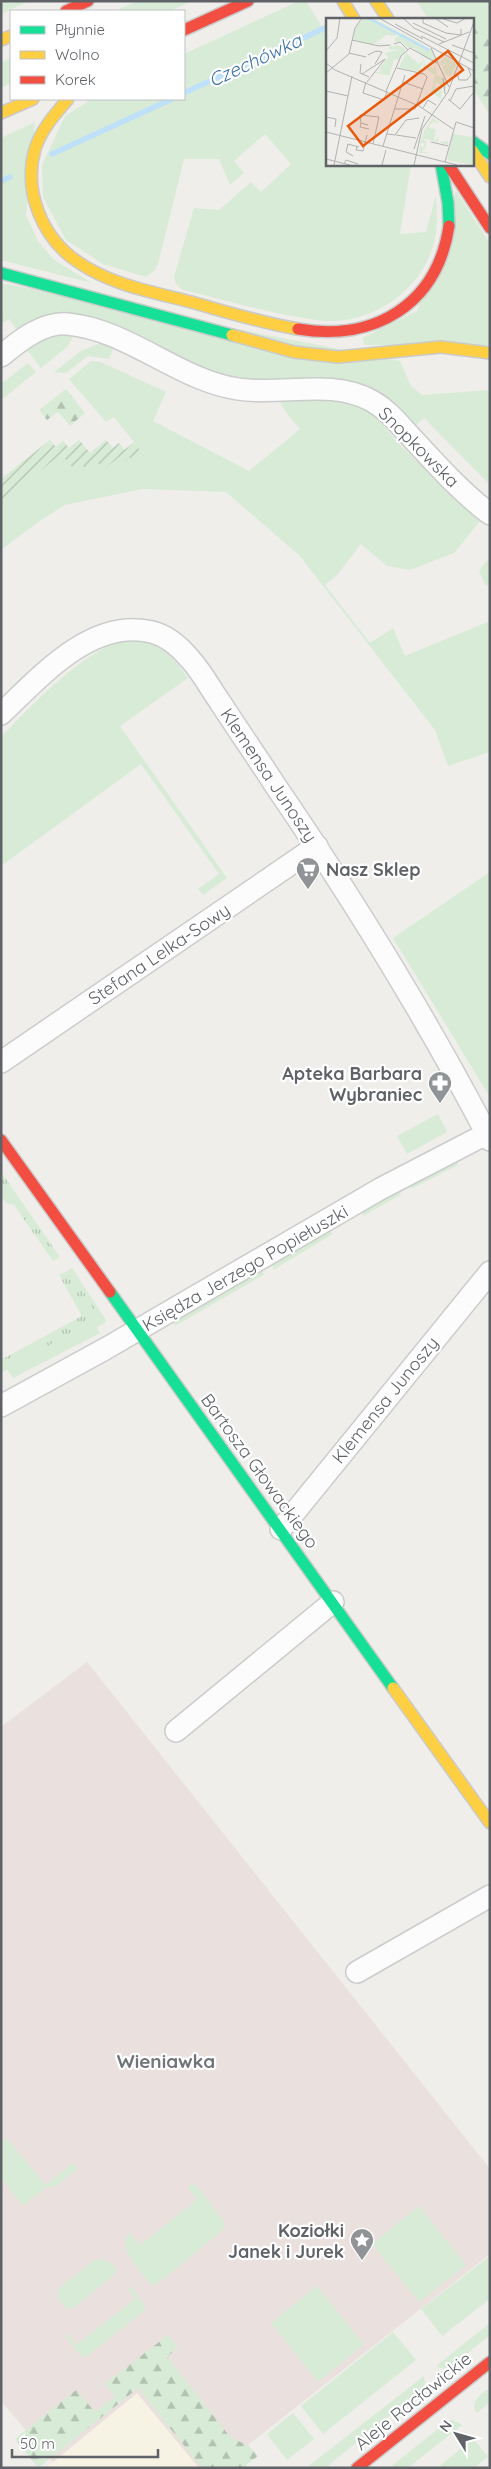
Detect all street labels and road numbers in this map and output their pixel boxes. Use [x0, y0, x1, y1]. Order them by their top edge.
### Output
street label: Snopkowska [374, 402, 464, 492]
street label: Klemensa Junoszy [216, 704, 322, 846]
street label: Stefana Lelka-Sowy [84, 898, 234, 1010]
street label: Księdza Jerzego Popiełuszki [138, 1200, 352, 1336]
street label: Klemensa Junoszy [327, 1332, 443, 1468]
street label: Bartosza Głowackiego [196, 1389, 324, 1553]
street label: Aleje Racławickie [350, 2347, 476, 2455]

